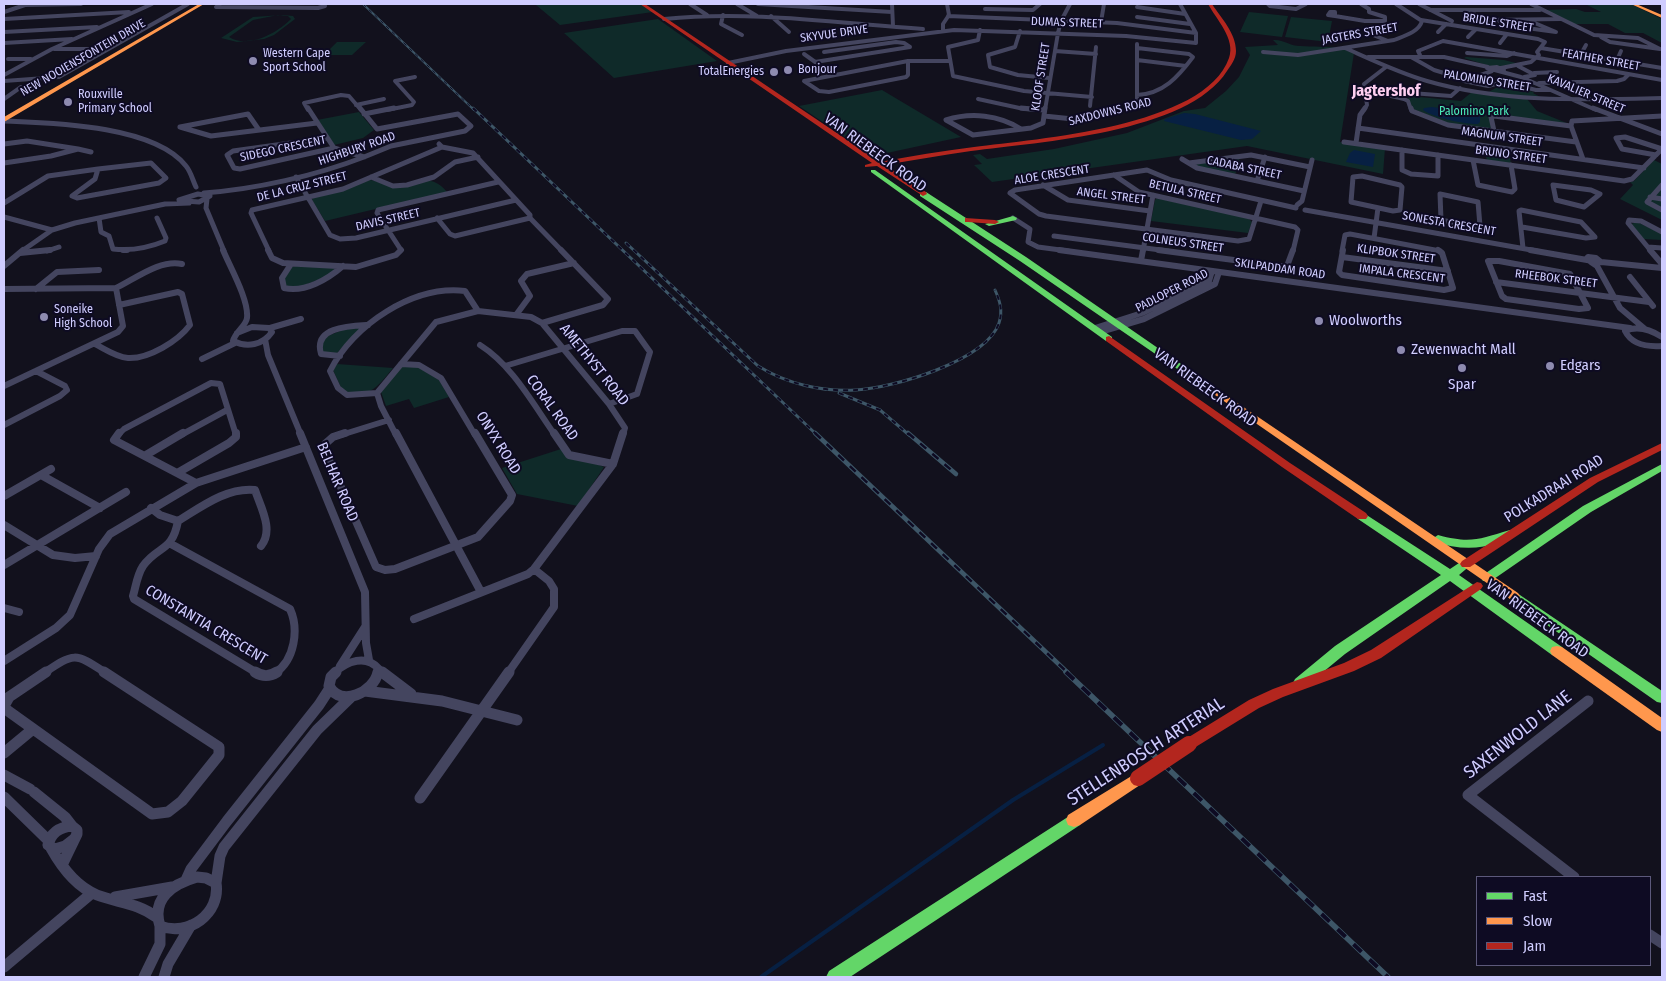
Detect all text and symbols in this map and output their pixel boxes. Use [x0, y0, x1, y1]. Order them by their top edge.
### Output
street label: BRIDLE STREET [1462, 10, 1534, 36]
street label: DUMAS STREET [1031, 15, 1103, 31]
street label: NEW NOOIENSFONTEIN DRIVE [18, 16, 148, 100]
street label: JAGTERS STREET [1321, 20, 1399, 48]
street label: SKYVUE DRIVE [799, 22, 869, 46]
street label: KLOOF STREET [1029, 42, 1053, 112]
street label: FEATHER STREET [1561, 46, 1641, 74]
place label: Western Cape Sport School [263, 47, 330, 75]
marker: Western Cape Sport School [247, 55, 259, 67]
place label: Bonjour [798, 63, 837, 77]
marker: Bonjour [782, 64, 794, 76]
place label: TotalEnergies [699, 65, 764, 79]
marker: TotalEnergies [768, 66, 780, 78]
street label: PALOMINO STREET [1442, 67, 1532, 95]
street label: KAVALIER STREET [1545, 71, 1627, 117]
district label: Jagtershof [1352, 82, 1420, 102]
place label: Rouxville Primary School [78, 88, 152, 116]
street label: SAXDOWNS ROAD [1067, 95, 1153, 129]
marker: Rouxville Primary School [62, 96, 74, 108]
park label: Palomino Park [1439, 105, 1509, 119]
street label: VAN RIEBEECK ROAD [820, 110, 930, 196]
street label: MAGNUM STREET [1460, 124, 1544, 150]
street label: HIGHBURY ROAD [317, 129, 397, 169]
street label: SIDEGO CRESCENT [239, 133, 327, 165]
street label: BRUNO STREET [1474, 143, 1548, 167]
street label: CADABA STREET [1205, 153, 1283, 183]
street label: ALOE CRESCENT [1013, 162, 1091, 188]
street label: DE LA CRUZ STREET [255, 169, 349, 205]
street label: BETULA STREET [1147, 177, 1223, 207]
street label: ANGEL STREET [1076, 185, 1146, 207]
street label: DAVIS STREET [354, 206, 422, 234]
street label: SONESTA CRESCENT [1401, 209, 1497, 239]
street label: COLNEUS STREET [1141, 230, 1225, 256]
street label: KLIPBOK STREET [1356, 241, 1436, 267]
street label: SKILPADDAM ROAD [1234, 256, 1326, 282]
street label: IMPALA CRESCENT [1358, 262, 1446, 286]
street label: PADLOPER ROAD [1133, 267, 1211, 315]
street label: RHEEBOK STREET [1514, 267, 1598, 291]
place label: Soneike High School [54, 303, 112, 331]
marker: Soneike High School [38, 311, 50, 323]
place label: Woolworths [1329, 312, 1402, 330]
marker: Woolworths [1313, 315, 1325, 327]
street label: AMETHYST ROAD [555, 320, 633, 410]
place label: Zewenwacht Mall [1411, 341, 1516, 359]
marker: Zewenwacht Mall [1395, 344, 1407, 356]
street label: VAN RIEBEECK ROAD [1150, 345, 1260, 431]
place label: Edgars [1560, 357, 1600, 375]
marker: Edgars [1544, 360, 1556, 372]
marker: Spar [1456, 362, 1468, 374]
street label: CORAL ROAD [522, 372, 582, 444]
place label: Spar [1448, 376, 1476, 394]
street label: ONYX ROAD [472, 408, 524, 478]
street label: BELHAR ROAD [312, 440, 362, 524]
street label: POLKADRAAI ROAD [1501, 451, 1607, 527]
street label: VAN RIEBEECK ROAD [1482, 576, 1592, 662]
street label: CONSTANTIA CRESCENT [142, 581, 270, 669]
street label: SAXENWOLD LANE [1460, 686, 1576, 784]
street label: STELLENBOSCH ARTERIAL [1064, 693, 1228, 811]
legend [1476, 876, 1651, 966]
text: Fast [1523, 887, 1547, 905]
text: Slow [1523, 912, 1552, 930]
text: Jam [1523, 937, 1546, 955]

